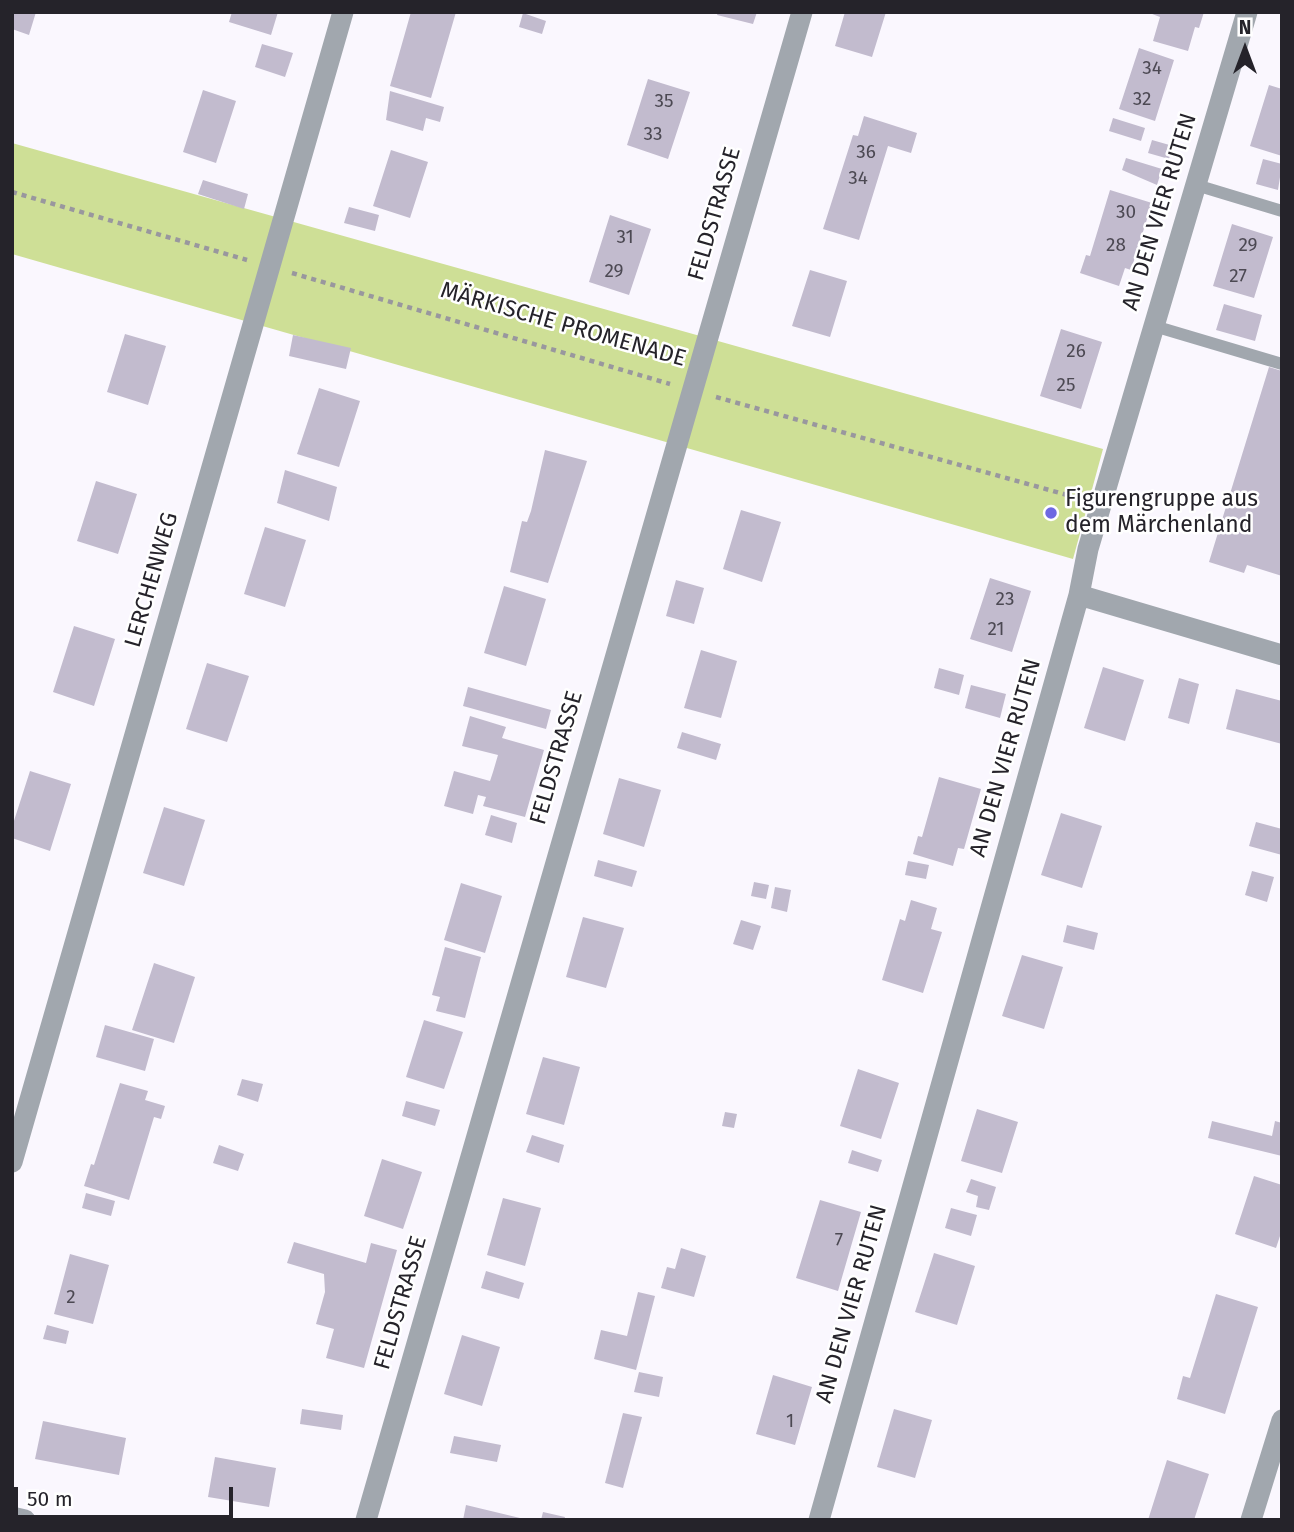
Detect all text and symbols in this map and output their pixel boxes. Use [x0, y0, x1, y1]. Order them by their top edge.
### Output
north arrow [1210, 14, 1280, 84]
text: N [1239, 16, 1251, 39]
house number: 34 [1142, 58, 1162, 80]
house number: 32 [1133, 89, 1151, 111]
house number: 35 [655, 91, 673, 113]
street label: AN DEN VIER RUTEN [1117, 110, 1203, 314]
house number: 33 [644, 124, 662, 146]
house number: 36 [856, 142, 876, 164]
street label: FELDSTRASSE [683, 144, 747, 284]
house number: 34 [848, 168, 868, 190]
house number: 30 [1116, 202, 1136, 224]
house number: 31 [616, 227, 634, 249]
house number: 28 [1106, 235, 1126, 257]
house number: 29 [1238, 235, 1258, 257]
house number: 29 [604, 261, 624, 283]
house number: 27 [1229, 266, 1247, 288]
street label: MÄRKISCHE PROMENADE [437, 277, 689, 373]
house number: 26 [1066, 341, 1086, 363]
house number: 25 [1057, 375, 1075, 397]
place label: Figurengruppe aus dem Märchenland [1065, 486, 1258, 540]
marker: Figurengruppe aus dem Märchenland [1043, 505, 1059, 521]
street label: LERCHENWEG [120, 509, 184, 651]
house number: 23 [996, 589, 1014, 611]
house number: 21 [987, 619, 1005, 641]
street label: AN DEN VIER RUTEN [965, 656, 1047, 860]
street label: FELDSTRASSE [525, 688, 589, 828]
street label: AN DEN VIER RUTEN [811, 1202, 893, 1406]
house number: 7 [835, 1230, 843, 1252]
street label: FELDSTRASSE [369, 1233, 433, 1373]
house number: 2 [66, 1287, 76, 1309]
house number: 1 [786, 1411, 794, 1433]
scale bar [18, 1472, 236, 1516]
text: 50 m [27, 1486, 73, 1512]

